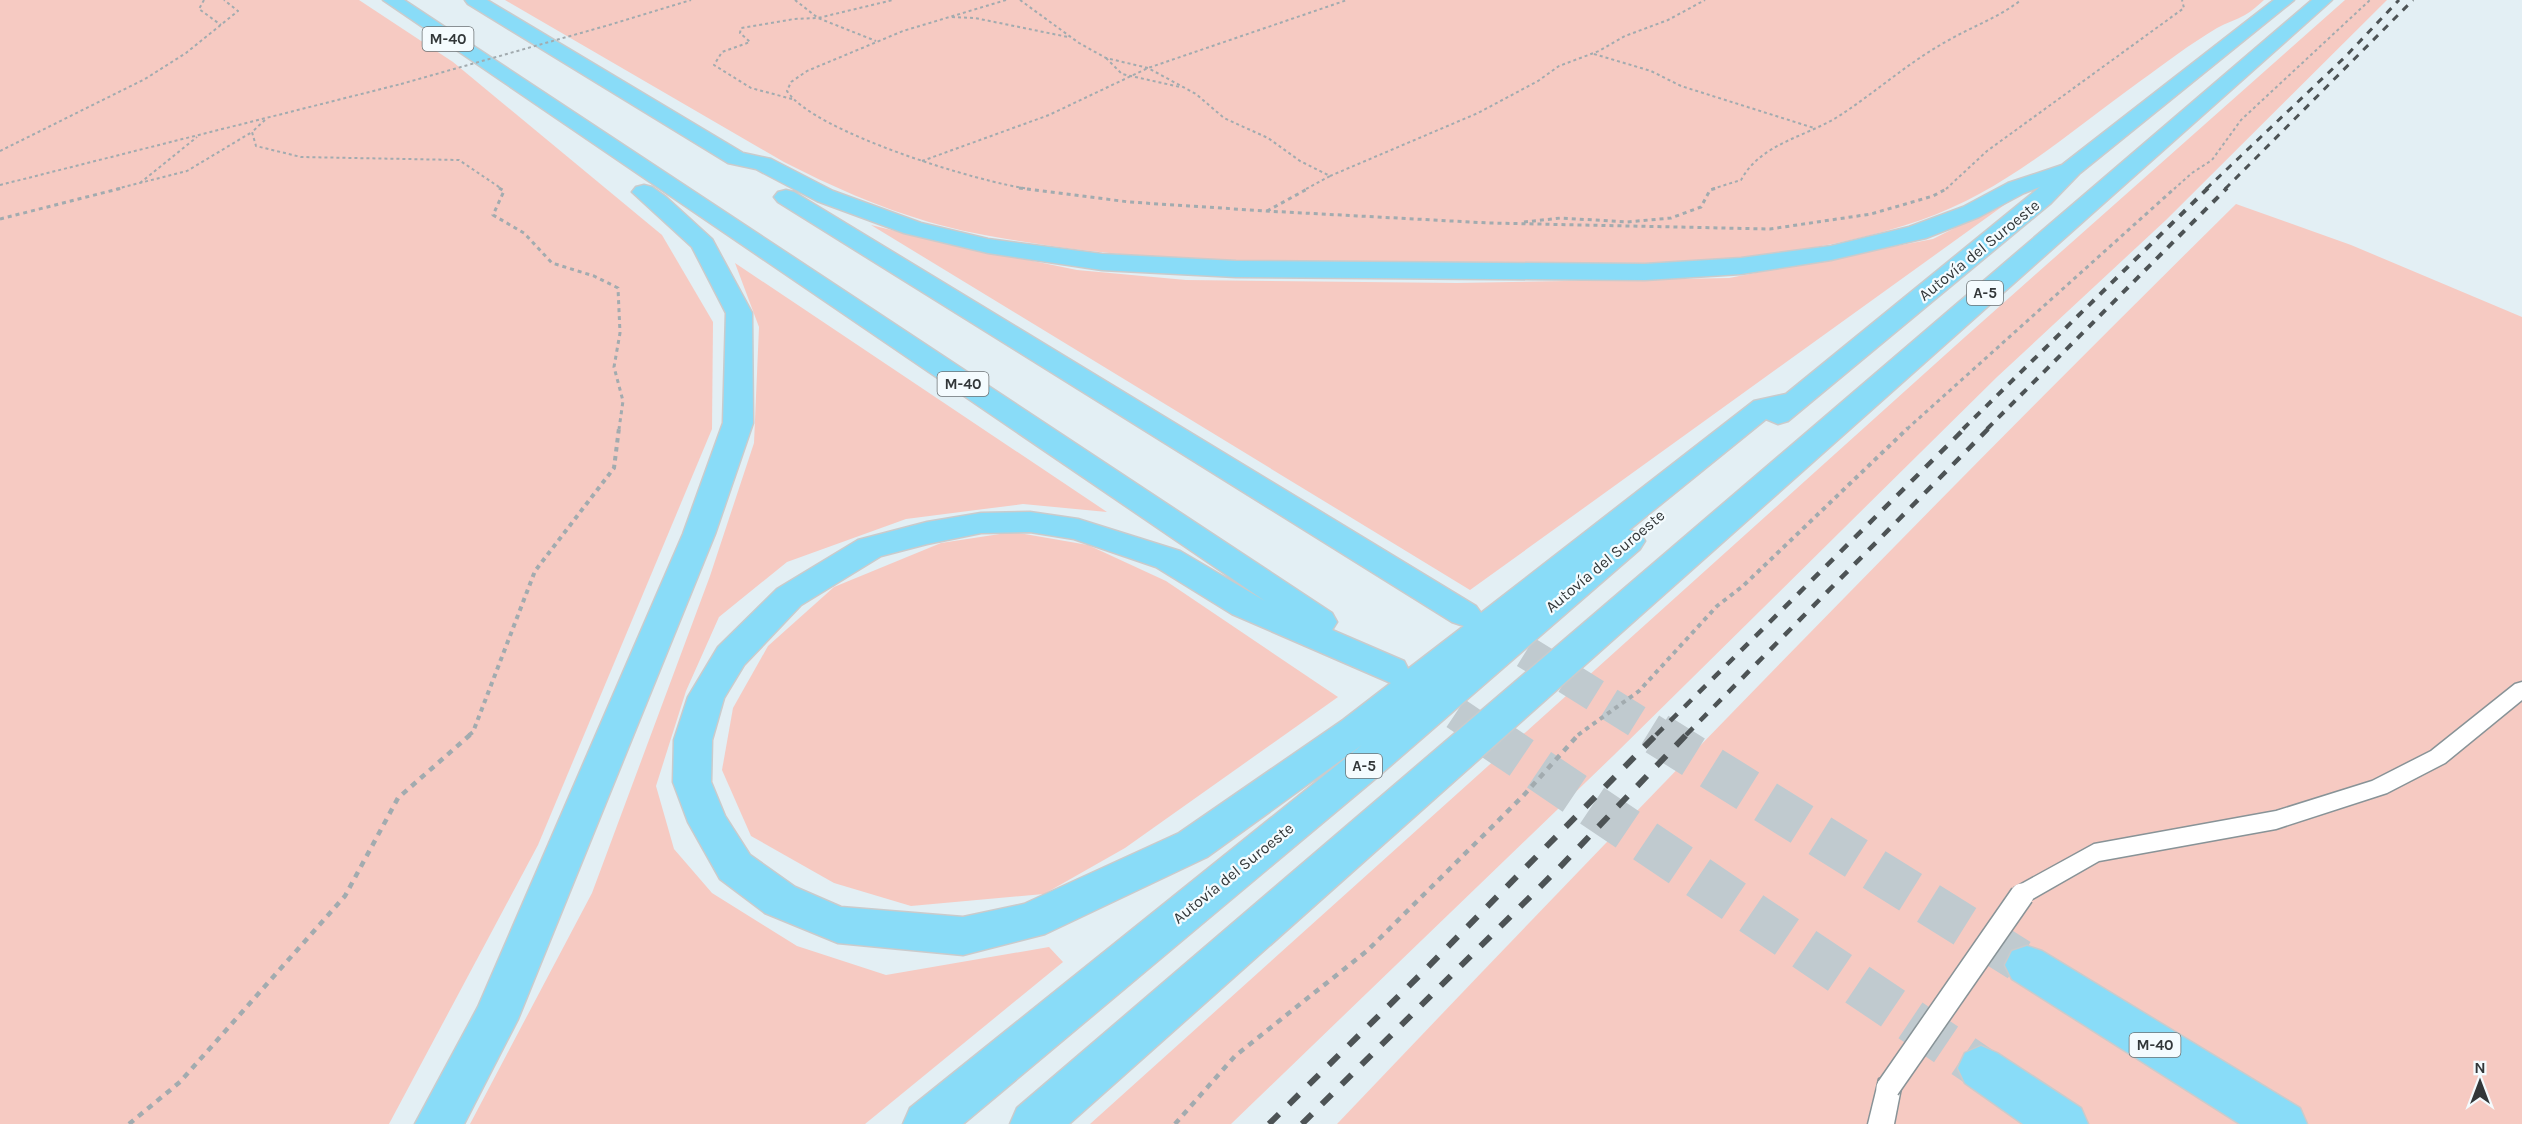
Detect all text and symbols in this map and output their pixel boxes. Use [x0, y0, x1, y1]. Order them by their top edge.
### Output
road number: M-40 [422, 27, 474, 51]
street label: Autovía del Suroeste [1915, 195, 2043, 305]
road number: A-5 [1967, 281, 2003, 305]
road number: M-40 [938, 372, 988, 396]
street label: Autovía del Suroeste [1542, 506, 1668, 616]
road number: A-5 [1346, 754, 1382, 778]
street label: Autovía del Suroeste [1169, 818, 1297, 928]
road number: M-40 [2130, 1033, 2180, 1057]
north arrow [2450, 1052, 2510, 1112]
text: N [2474, 1058, 2486, 1077]

